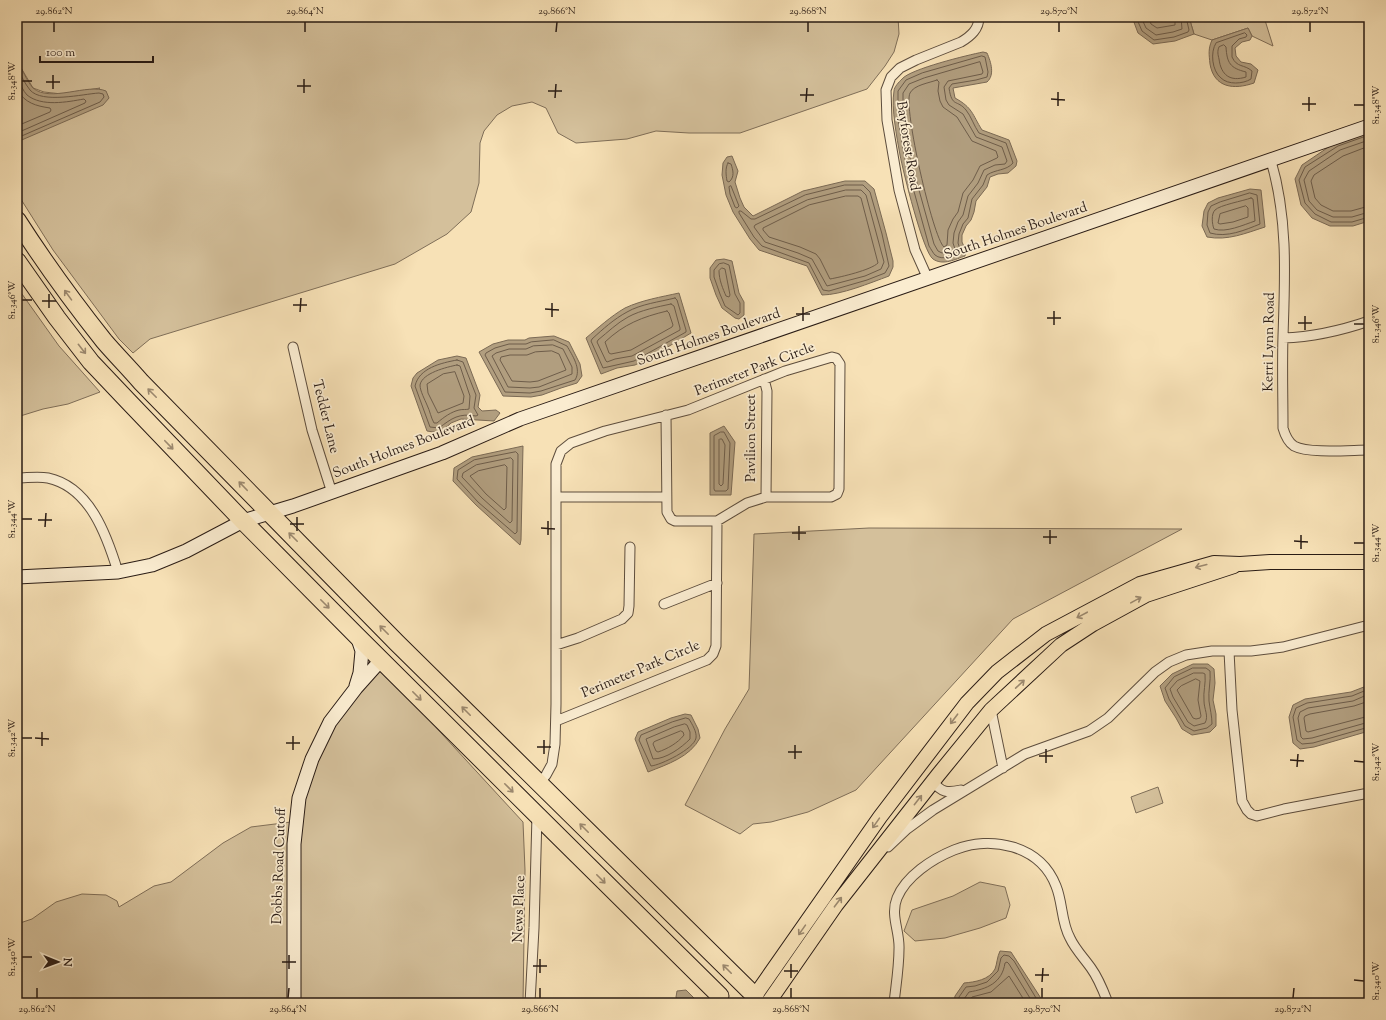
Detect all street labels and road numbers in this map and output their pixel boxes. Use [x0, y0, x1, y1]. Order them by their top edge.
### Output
street label: Bayforest Road [890, 100, 924, 192]
street label: South Holmes Boulevard [942, 198, 1090, 266]
street label: Kerri Lynn Road [1259, 292, 1281, 392]
street label: South Holmes Boulevard [635, 304, 783, 372]
street label: Perimeter Park Circle [692, 338, 818, 402]
street label: Tedder Lane [306, 378, 344, 456]
street label: Pavilion Street [742, 394, 762, 482]
street label: South Holmes Boulevard [330, 412, 478, 484]
street label: Perimeter Park Circle [579, 636, 703, 704]
street label: Dobbs Road Cutoff [268, 806, 292, 925]
street label: News Place [509, 875, 531, 943]

